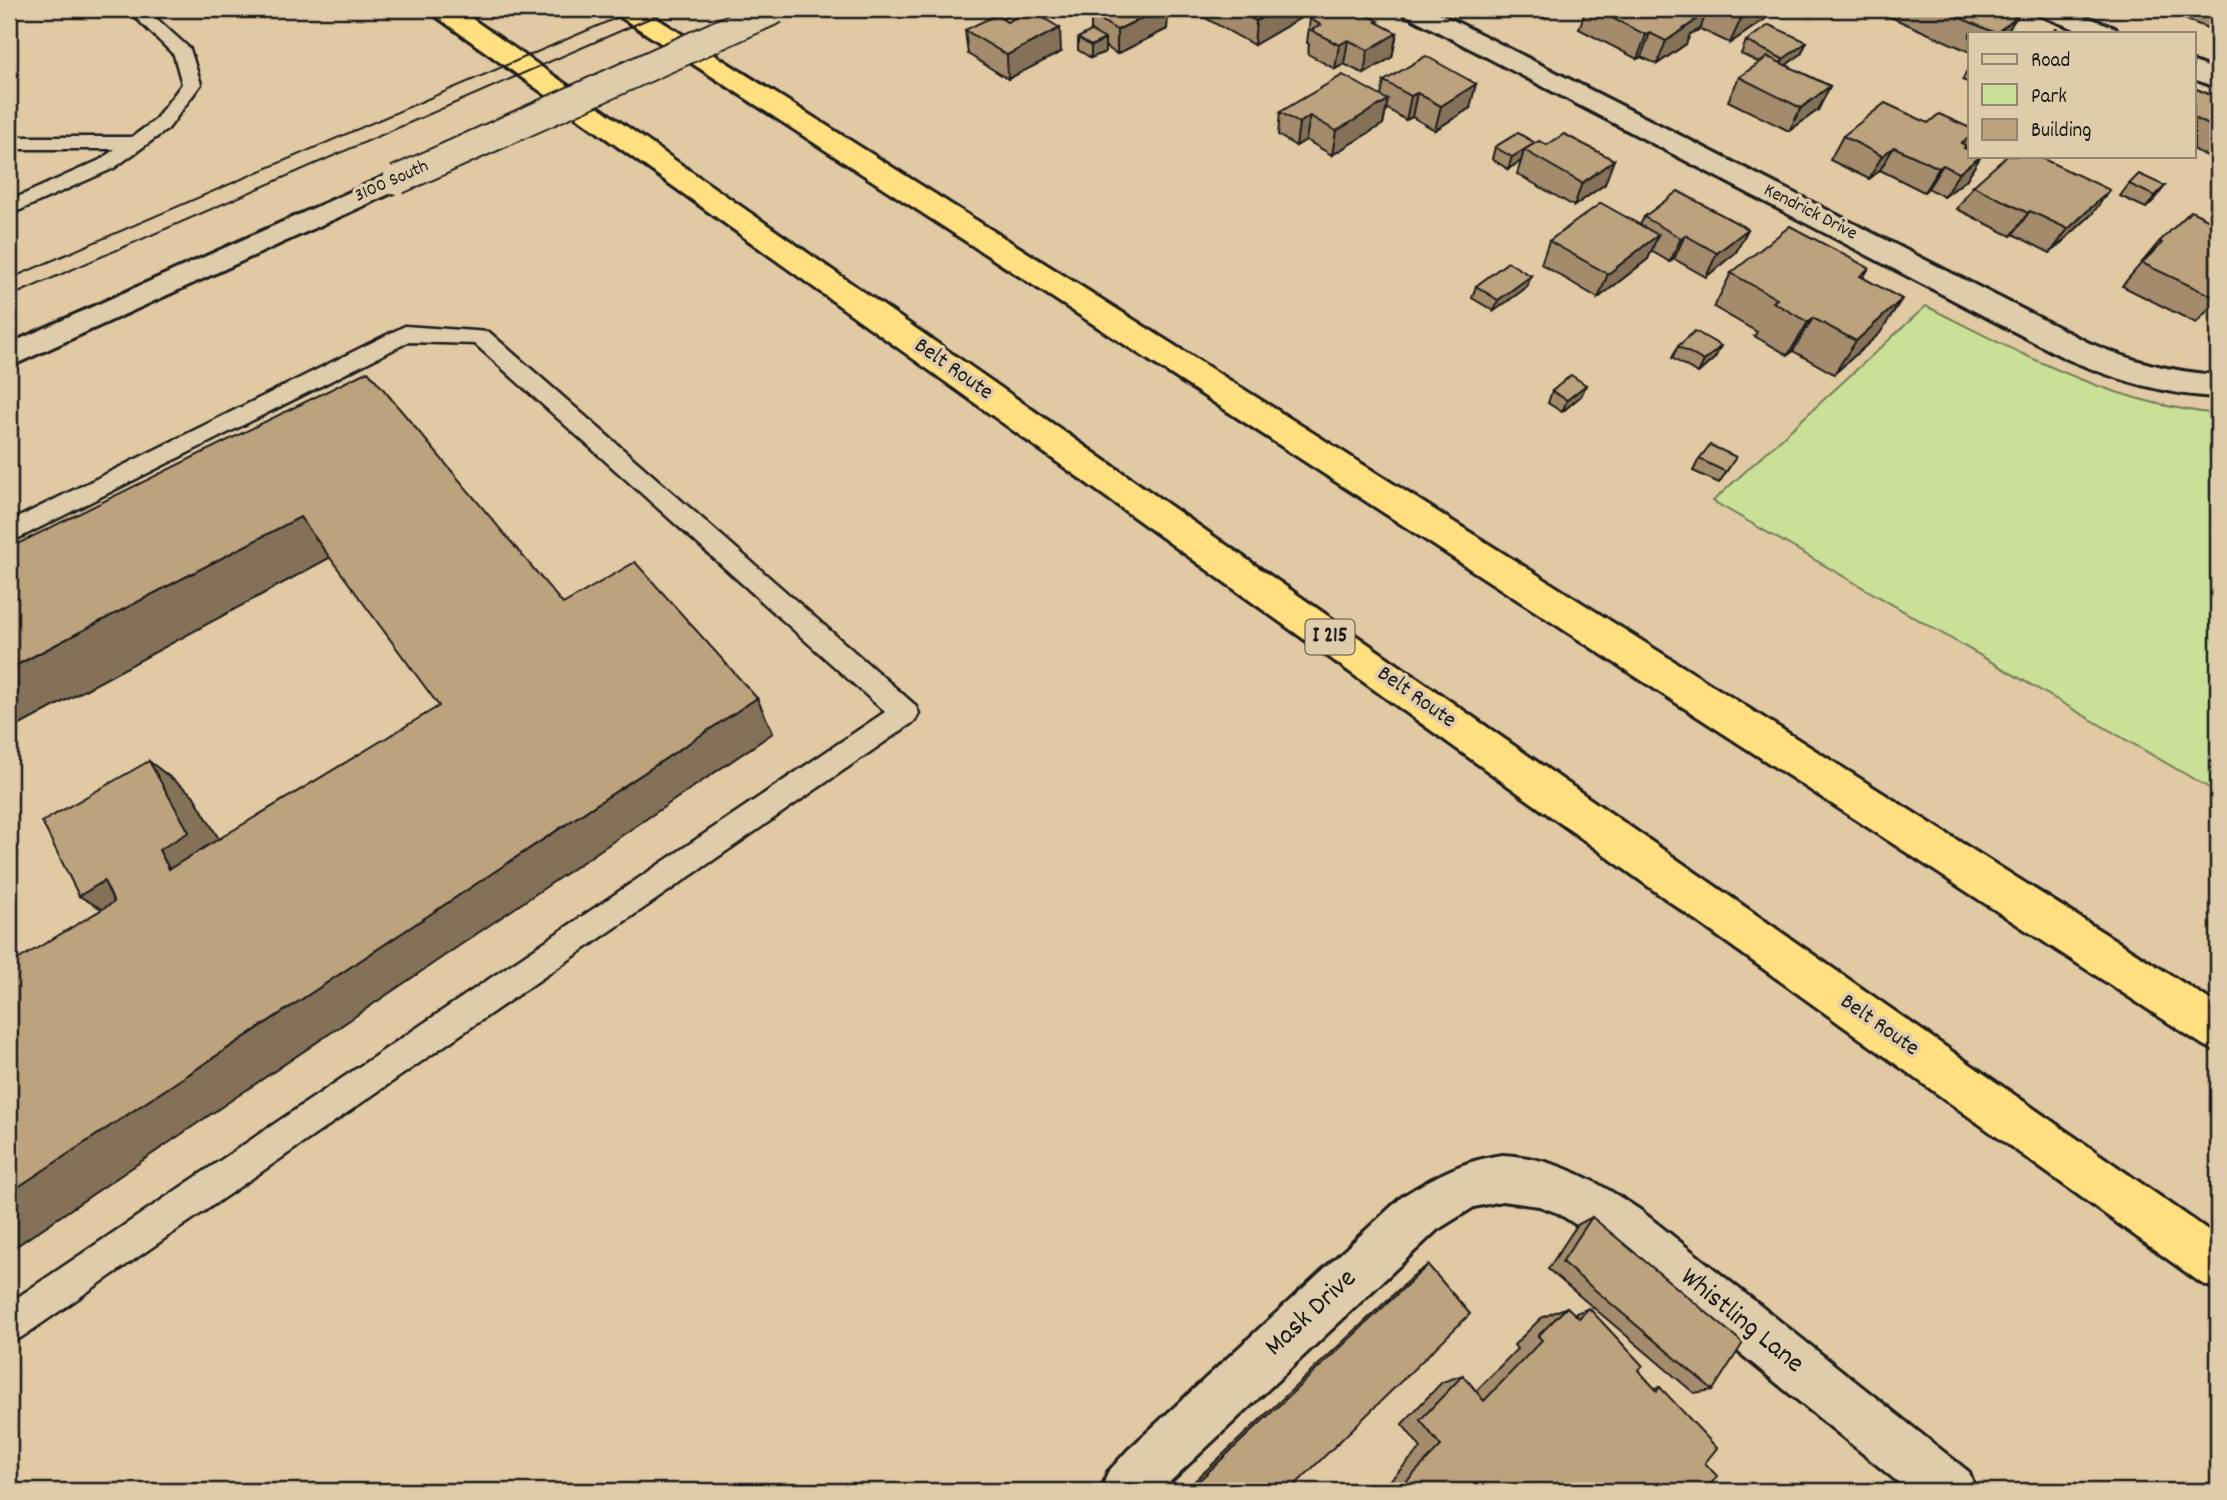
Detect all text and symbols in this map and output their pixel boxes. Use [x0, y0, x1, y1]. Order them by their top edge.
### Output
legend [1968, 32, 2196, 158]
text: Road [2031, 47, 2070, 77]
text: Park [2031, 83, 2067, 113]
text: Building [2031, 117, 2091, 147]
street label: 3100 South [351, 154, 433, 210]
street label: Kendrick Drive [1759, 178, 1861, 248]
street label: Belt Route [907, 331, 999, 409]
road number: I 215 [1306, 620, 1354, 654]
street label: Belt Route [1370, 659, 1462, 737]
street label: Belt Route [1833, 987, 1925, 1065]
street label: Whistling Lane [1670, 1259, 1812, 1385]
street label: Mask Drive [1257, 1261, 1367, 1367]

